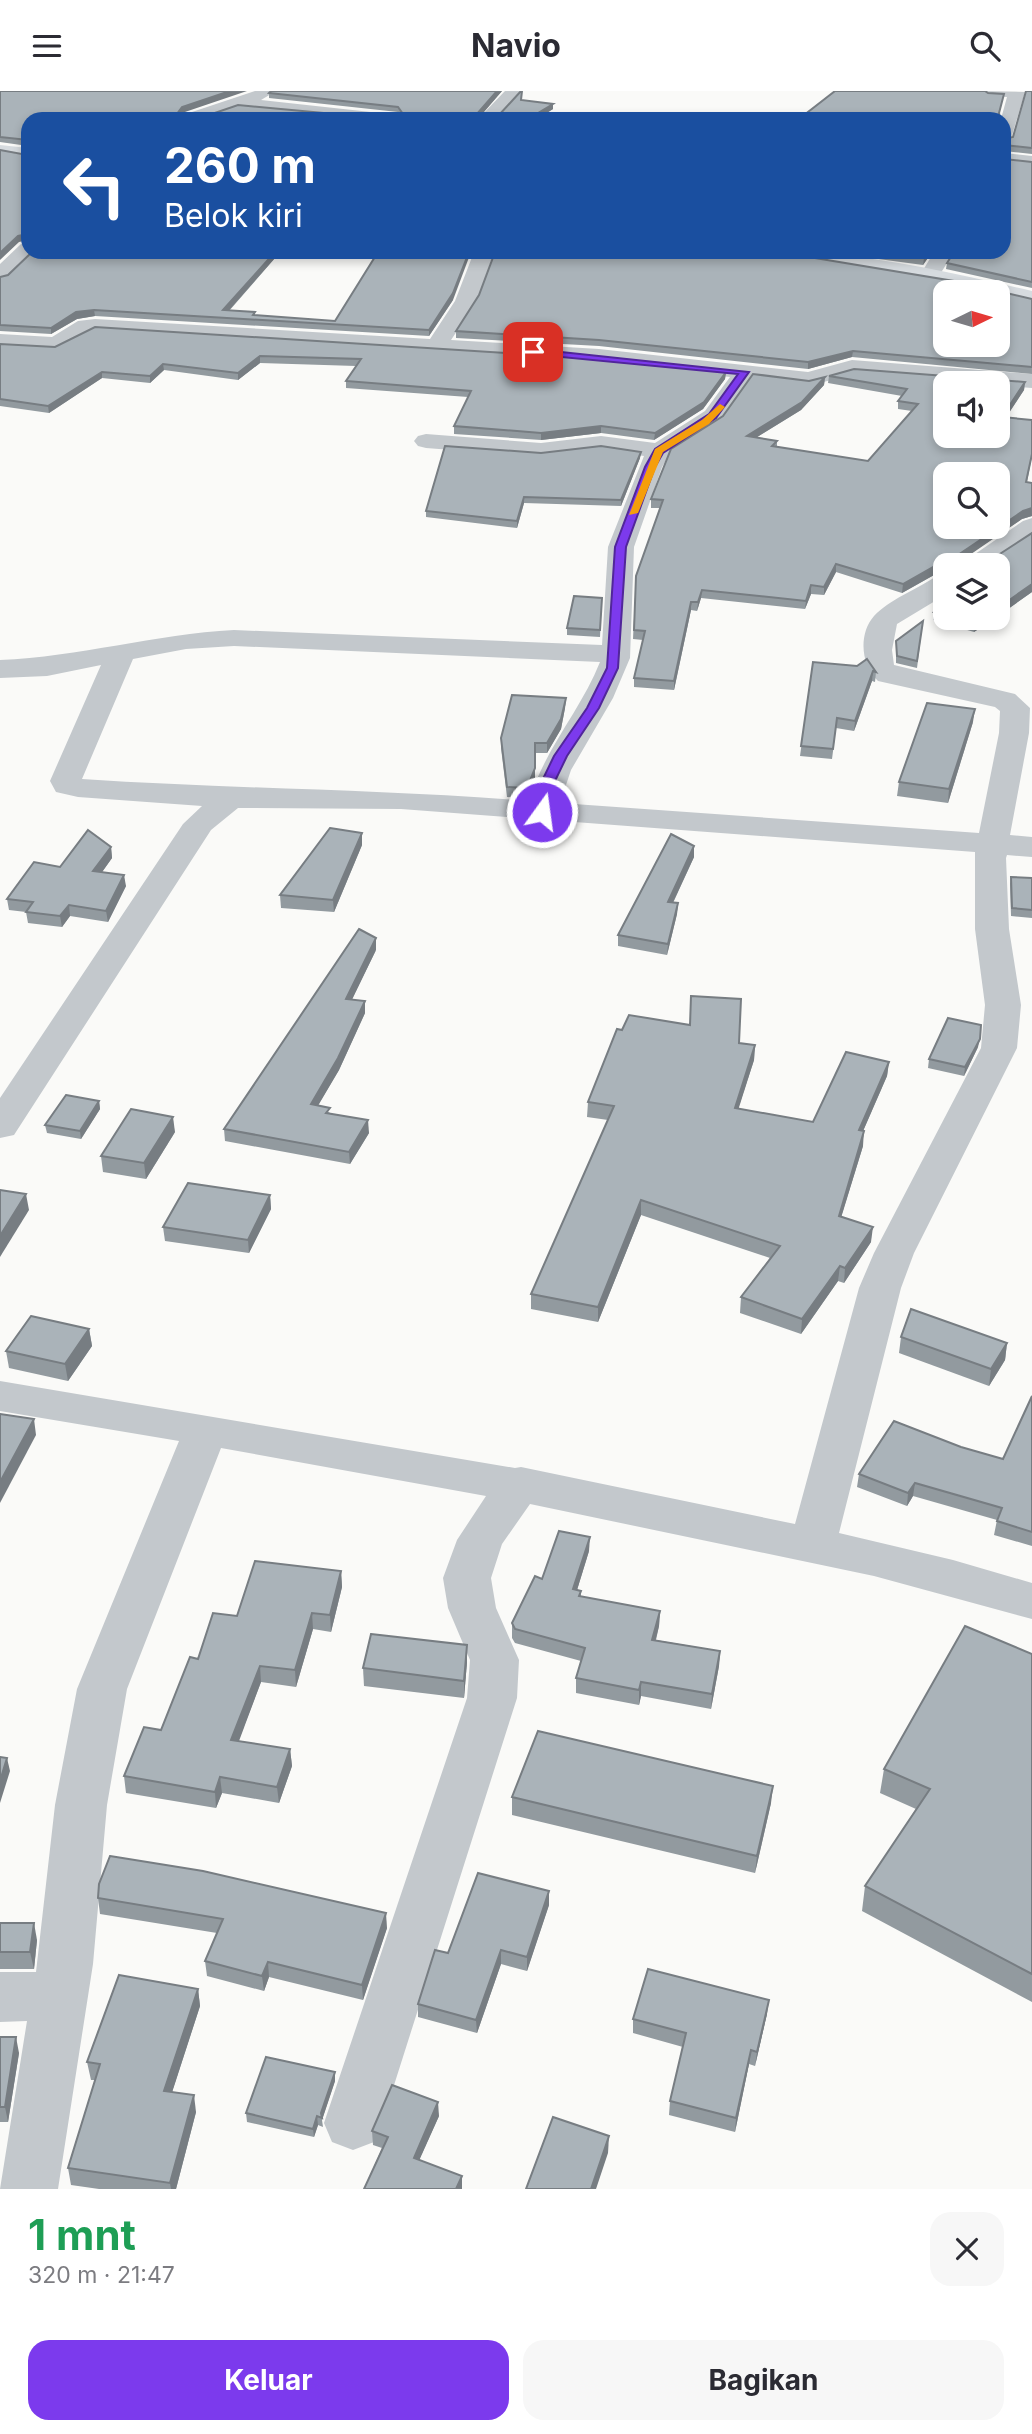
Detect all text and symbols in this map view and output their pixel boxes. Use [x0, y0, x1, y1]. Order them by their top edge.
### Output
text: Navio [471, 26, 561, 65]
icon: menu [28, 27, 66, 65]
icon: search [966, 27, 1004, 65]
text: 260 m [164, 136, 316, 195]
icon: left [49, 140, 140, 231]
text: Belok kiri [164, 196, 303, 235]
north arrow [933, 280, 1010, 357]
map controls [933, 280, 1010, 630]
pin [503, 322, 563, 382]
icon: arrive [514, 333, 552, 371]
button: sound [933, 371, 1010, 448]
button: search [933, 462, 1010, 539]
button: layers [933, 553, 1010, 630]
position arrow [505, 775, 579, 849]
text: 1 mnt [28, 2209, 136, 2260]
button: close [930, 2212, 1004, 2286]
text: 320 m · 21:47 [28, 2261, 175, 2289]
button: Keluar [28, 2340, 509, 2420]
button: Bagikan [523, 2340, 1004, 2420]

